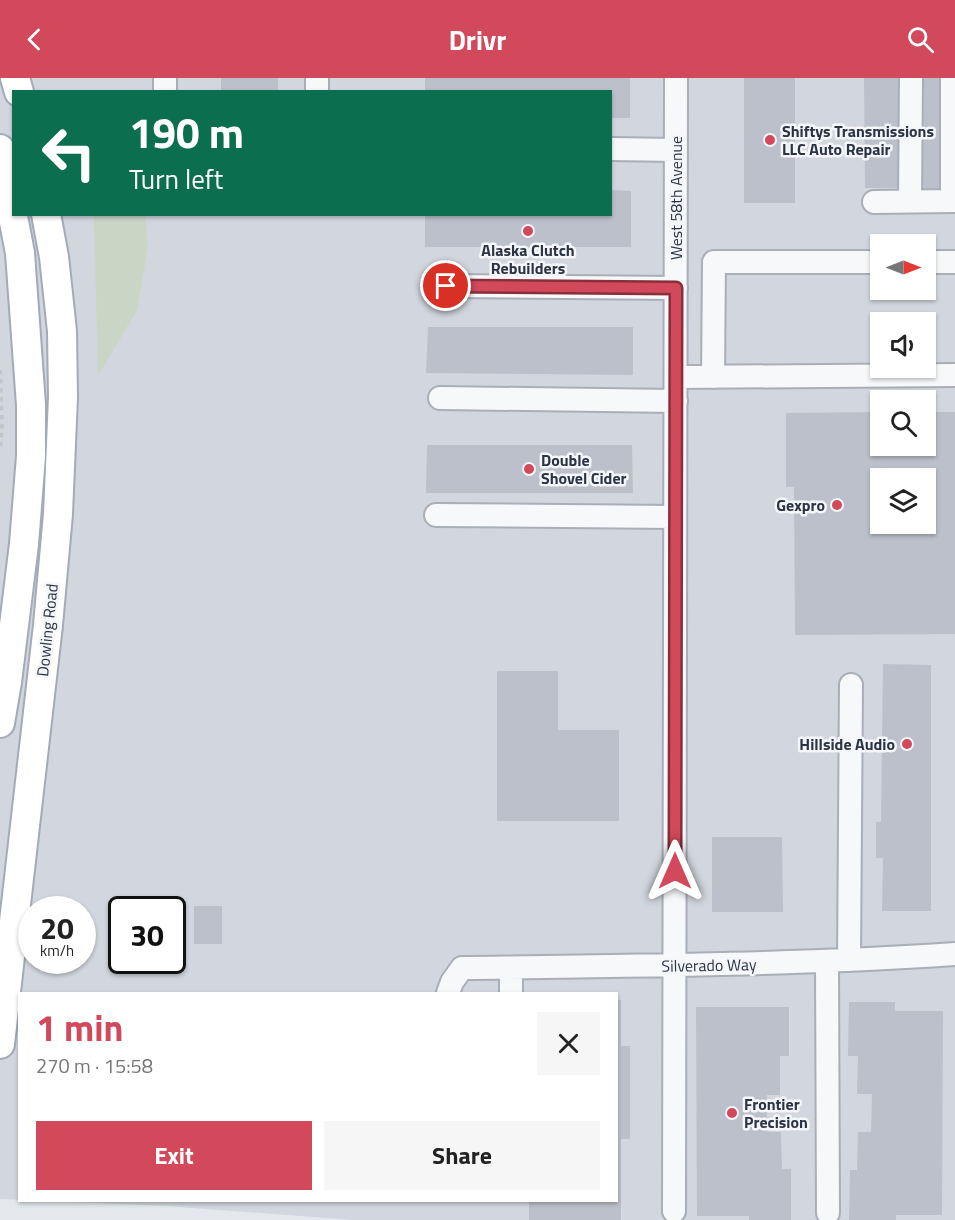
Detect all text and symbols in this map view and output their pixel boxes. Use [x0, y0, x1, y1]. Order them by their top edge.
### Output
text: Drivr [449, 19, 506, 60]
icon: back [18, 23, 51, 56]
icon: search [904, 23, 937, 56]
text: 190 m [129, 100, 244, 164]
icon: left [30, 114, 108, 192]
place label: Shiftys Transmissions LLC Auto Repair [782, 119, 934, 161]
marker: Shiftys Transmissions LLC Auto Repair [763, 133, 777, 147]
street label: West 58th Avenue [664, 136, 688, 260]
text: Turn left [129, 158, 223, 199]
marker: Alaska Clutch Rebuilders [521, 224, 535, 238]
north arrow [870, 234, 936, 300]
map controls [870, 234, 936, 534]
place label: Alaska Clutch Rebuilders [481, 238, 575, 280]
pin [420, 260, 471, 311]
icon: arrive [429, 269, 462, 302]
button: sound [870, 312, 936, 378]
button: search [870, 390, 936, 456]
place label: Double Shovel Cider [541, 448, 627, 490]
marker: Double Shovel Cider [522, 462, 536, 476]
button: layers [870, 468, 936, 534]
place label: Gexpro [776, 493, 825, 517]
marker: Gexpro [830, 498, 844, 512]
street label: Dowling Road [30, 582, 64, 678]
place label: Hillside Audio [799, 732, 895, 756]
marker: Hillside Audio [900, 737, 914, 751]
position arrow [643, 839, 707, 903]
speed limit sign: 30 [108, 896, 186, 974]
text: 20 [40, 905, 74, 951]
text: km/h [40, 939, 74, 962]
street label: Silverado Way [661, 952, 757, 978]
text: 1 min [36, 1000, 123, 1055]
button: close [537, 1012, 600, 1075]
text: 270 m · 15:58 [36, 1050, 153, 1081]
place label: Frontier Precision [744, 1092, 808, 1134]
marker: Frontier Precision [725, 1106, 739, 1120]
button: Exit [36, 1121, 312, 1190]
button: Share [324, 1121, 600, 1190]

